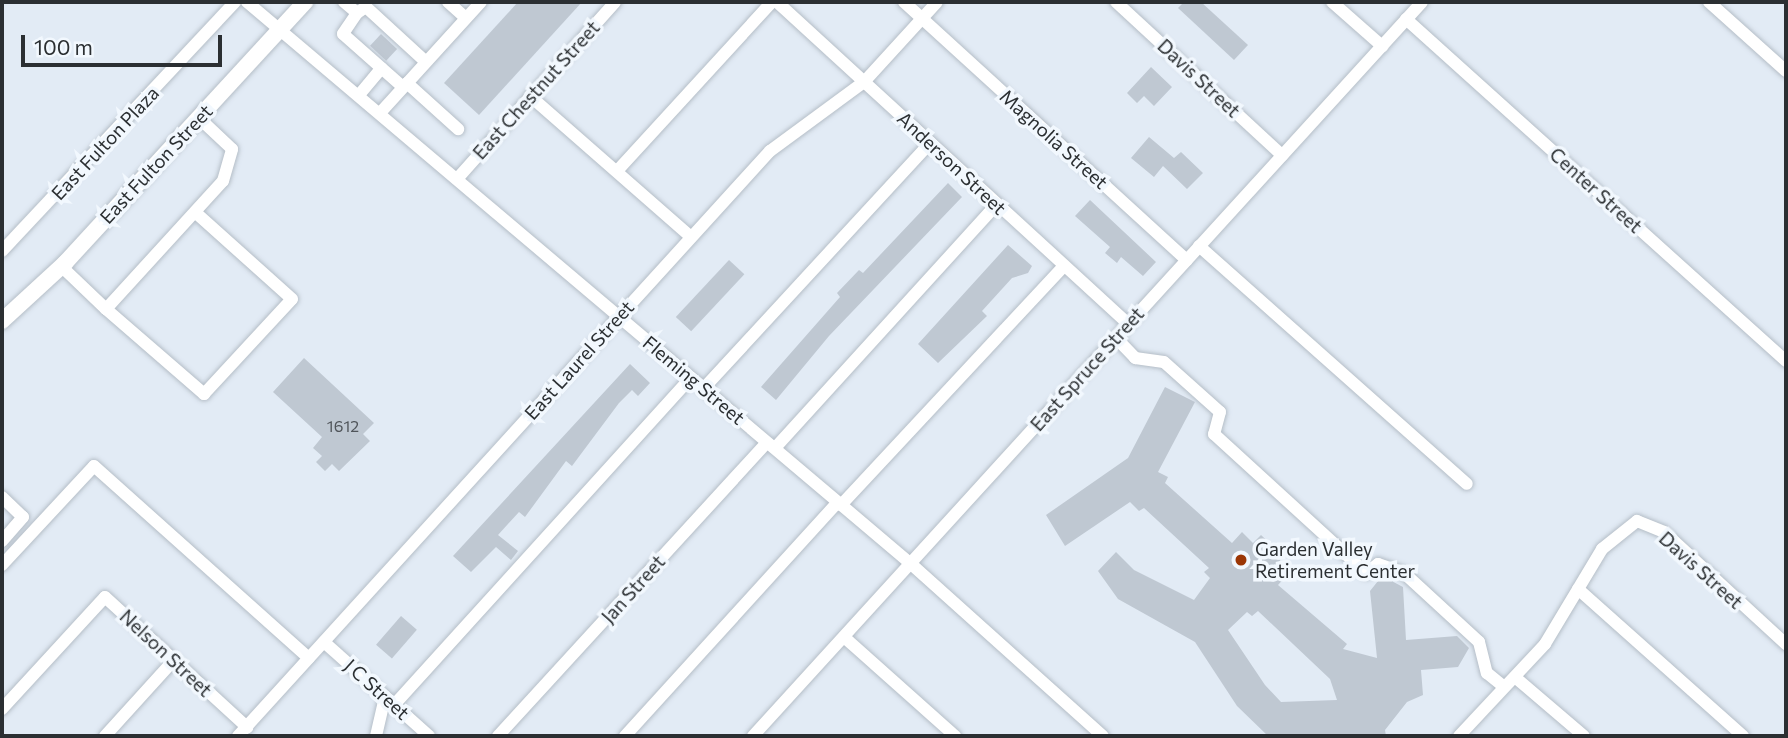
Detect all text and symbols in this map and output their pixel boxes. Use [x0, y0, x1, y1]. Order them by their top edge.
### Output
street label: East Chestnut Street [468, 16, 604, 164]
scale bar [24, 21, 226, 65]
text: 100 m [34, 34, 93, 59]
street label: Davis Street [1153, 34, 1245, 122]
street label: East Fulton Plaza [47, 82, 163, 204]
street label: Magnolia Street [995, 85, 1113, 193]
street label: East Fulton Street [95, 100, 217, 228]
street label: Anderson Street [893, 107, 1011, 219]
street label: Center Street [1545, 143, 1647, 237]
street label: East Laurel Street [520, 296, 638, 424]
street label: East Spruce Street [1025, 302, 1149, 436]
street label: Fleming Street [639, 331, 749, 429]
house number: 1612 [327, 416, 359, 436]
street label: Davis Street [1655, 527, 1747, 613]
place label: Garden Valley Retirement Center [1255, 538, 1415, 582]
street label: Jan Street [597, 550, 669, 628]
marker: Garden Valley Retirement Center [1233, 552, 1249, 568]
street label: Nelson Street [115, 605, 217, 701]
street label: J C Street [340, 654, 414, 724]

